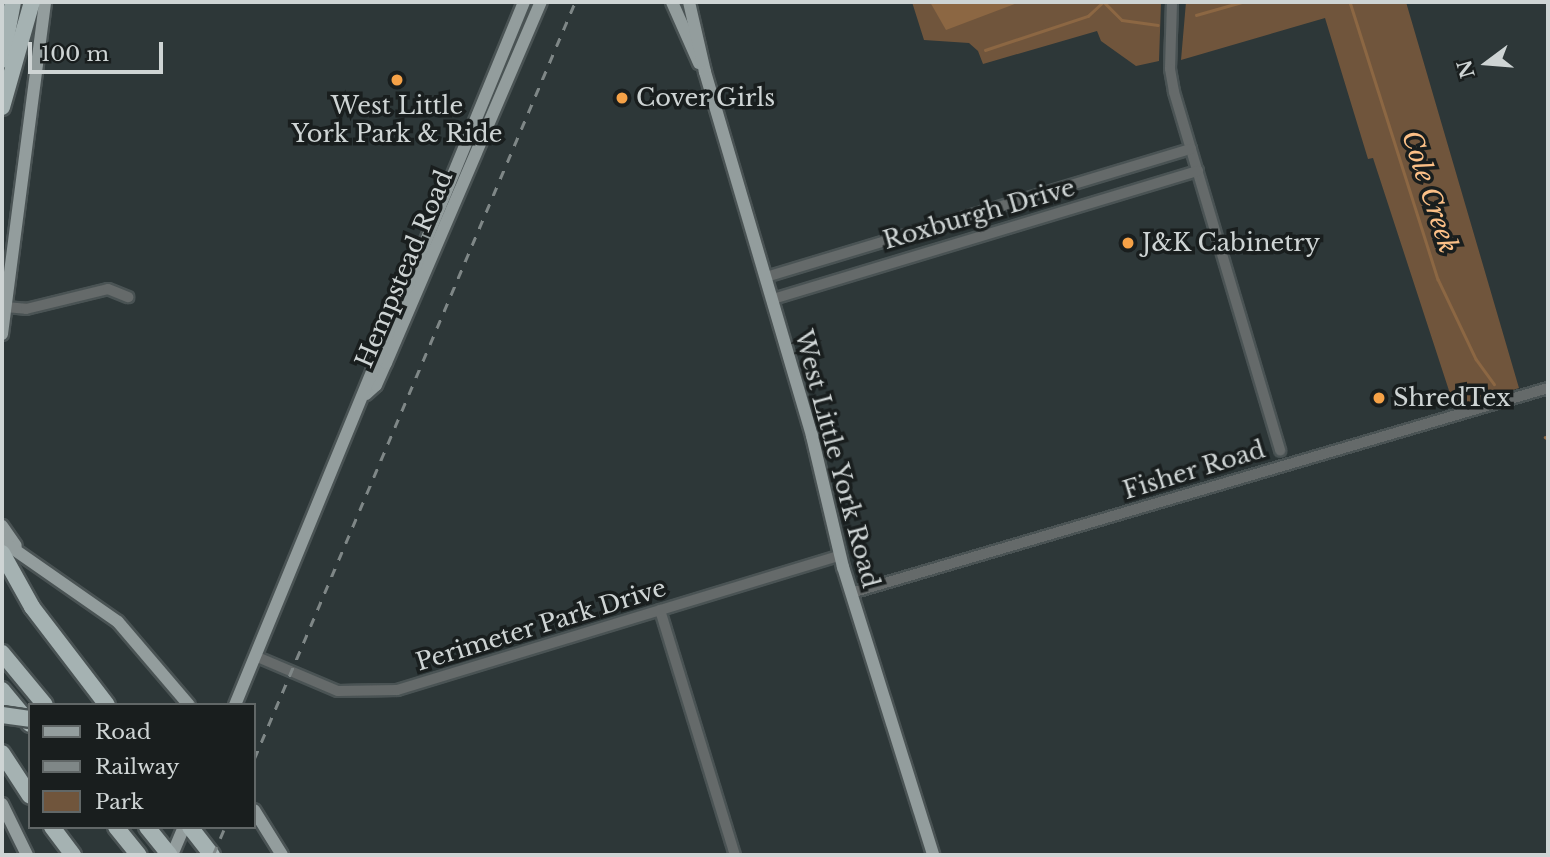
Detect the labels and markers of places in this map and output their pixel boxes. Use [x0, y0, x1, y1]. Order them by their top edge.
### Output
marker: West Little York Park & Ride [389, 72, 405, 88]
place label: Cover Girls [636, 84, 776, 112]
marker: Cover Girls [614, 90, 630, 106]
place label: West Little York Park & Ride [291, 92, 503, 148]
place label: J&K Cabinetry [1142, 229, 1321, 257]
marker: J&K Cabinetry [1120, 235, 1136, 251]
place label: ShredTex [1393, 384, 1511, 412]
marker: ShredTex [1371, 390, 1387, 406]

